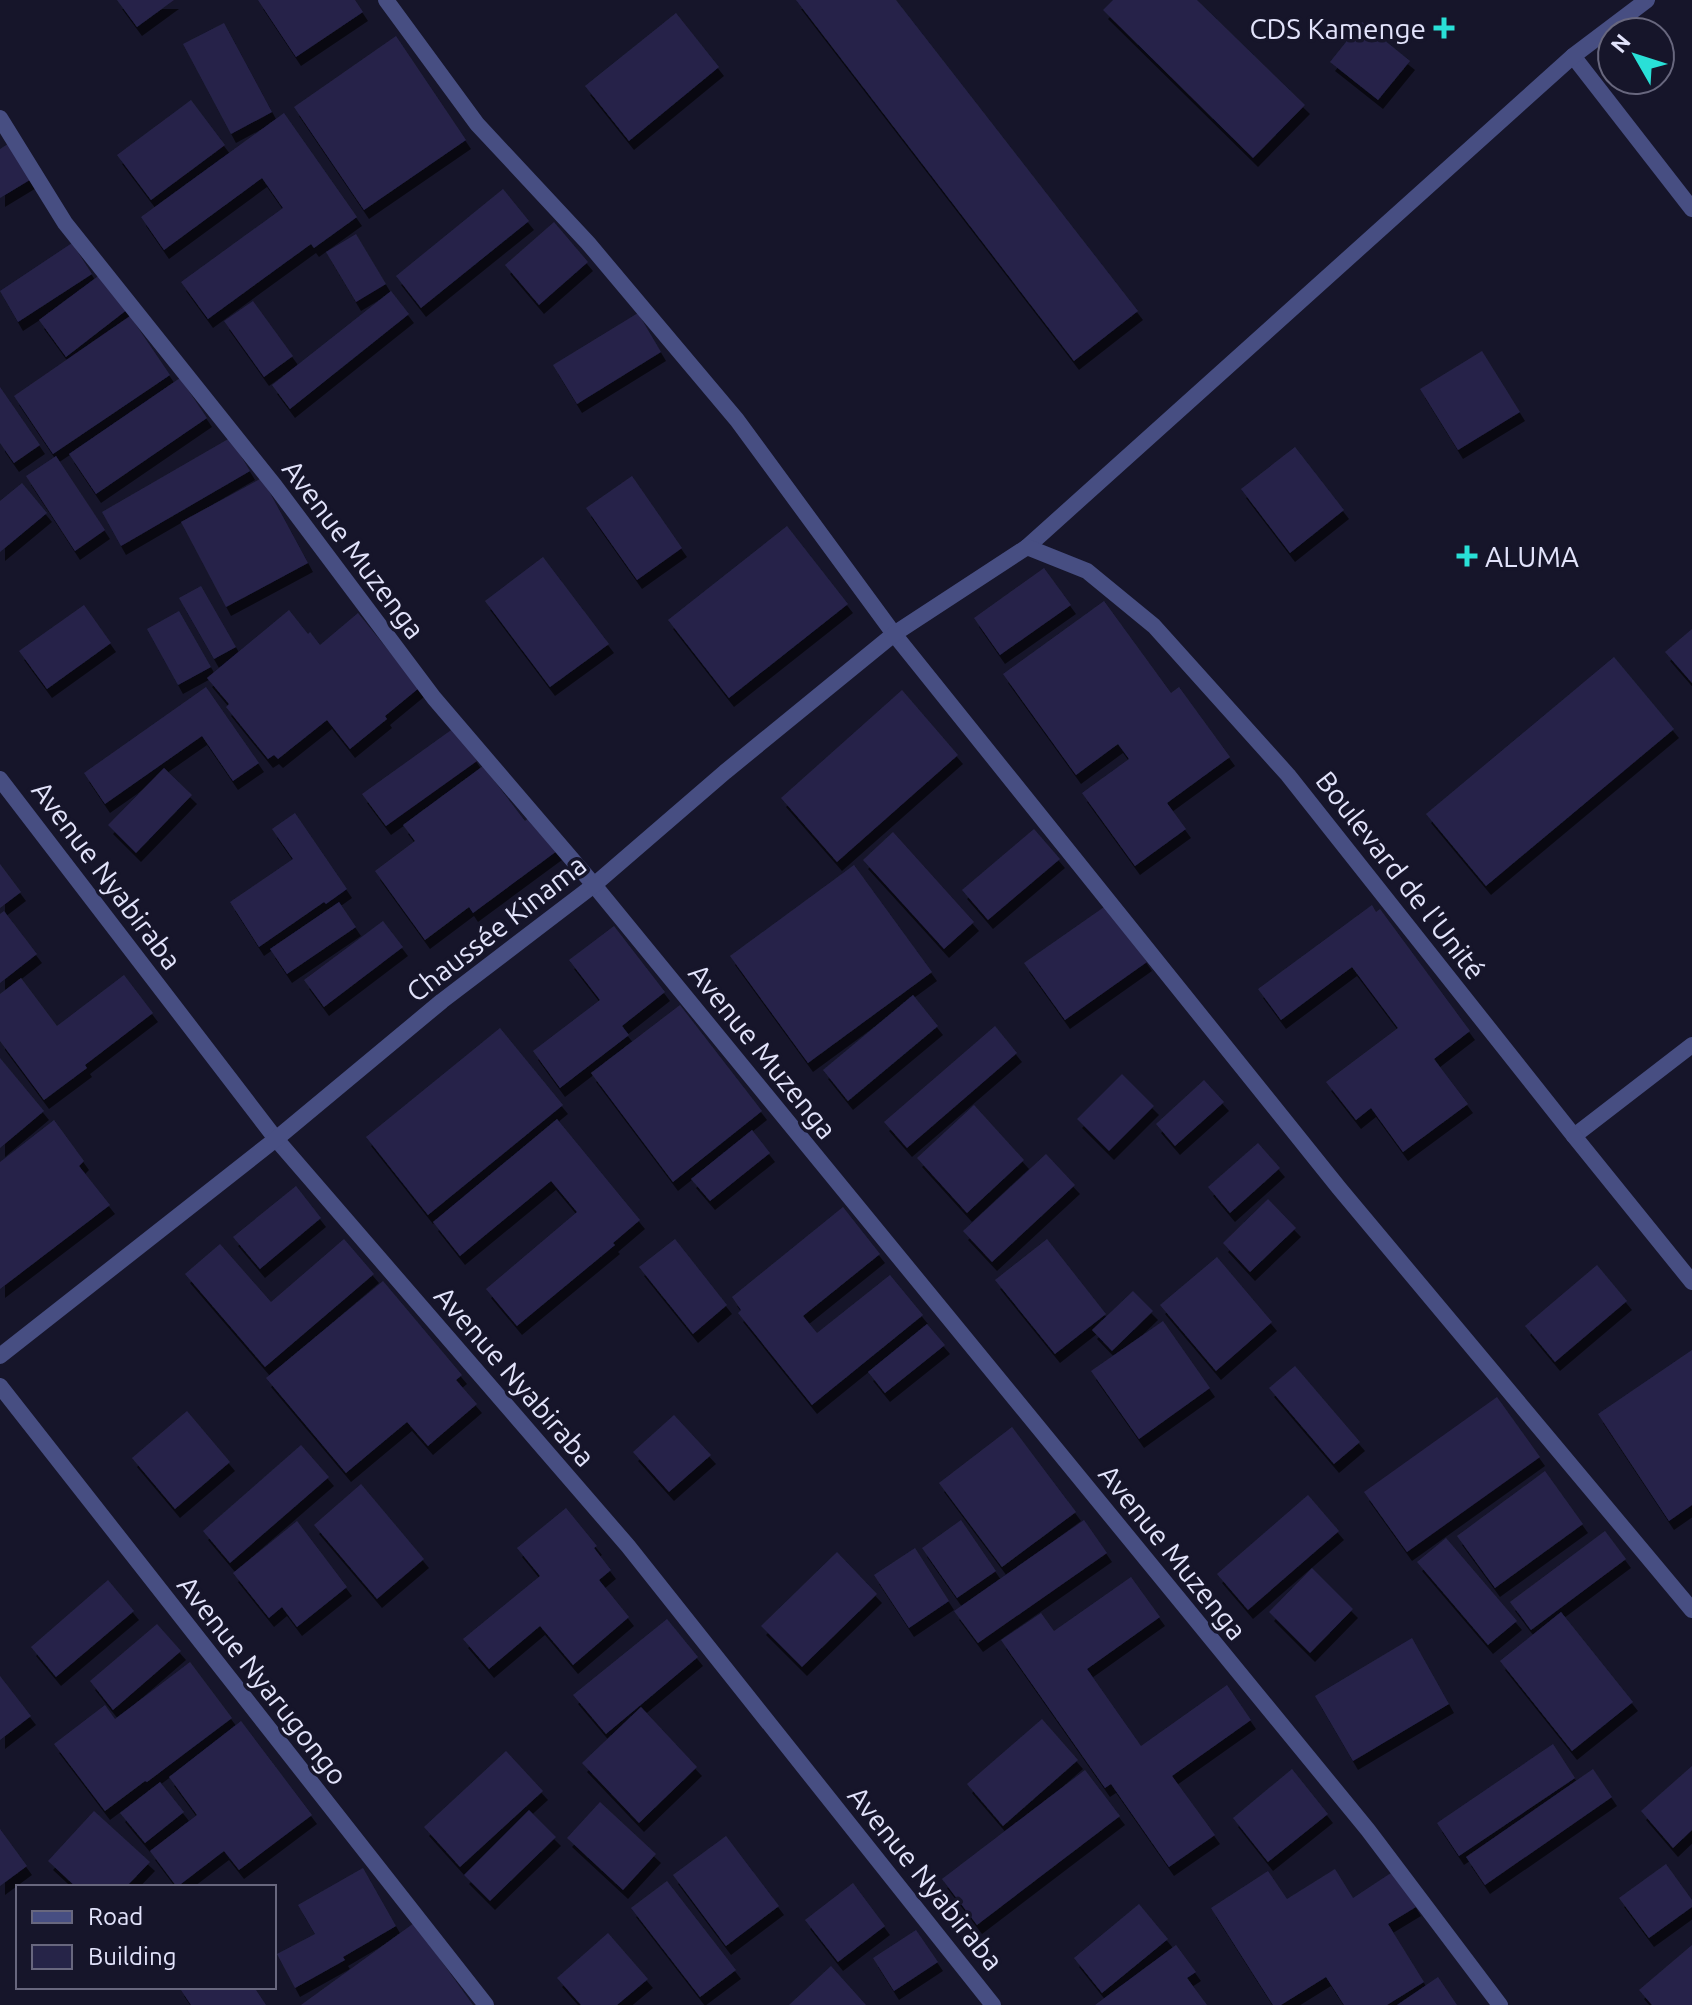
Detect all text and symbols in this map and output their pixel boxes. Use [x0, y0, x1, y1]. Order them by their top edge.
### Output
place label: CDS Kamenge [1249, 13, 1426, 44]
north arrow [1596, 16, 1676, 96]
marker: CDS Kamenge [1433, 17, 1455, 39]
text: N [1605, 29, 1635, 57]
street label: Avenue Muzenga [277, 454, 431, 644]
place label: ALUMA [1485, 541, 1579, 572]
marker: ALUMA [1456, 545, 1478, 567]
street label: Boulevard de l'Unité [1310, 765, 1492, 985]
street label: Avenue Nyabiraba [26, 775, 188, 975]
street label: Chaussée Kinama [400, 849, 592, 1007]
street label: Avenue Muzenga [683, 957, 843, 1145]
street label: Avenue Nyabiraba [429, 1280, 601, 1472]
street label: Avenue Muzenga [1093, 1458, 1253, 1646]
street label: Avenue Nyarugongo [172, 1570, 354, 1790]
street label: Avenue Nyabiraba [842, 1780, 1010, 1976]
legend [16, 1885, 276, 1989]
text: Road [88, 1903, 143, 1930]
text: Building [88, 1943, 176, 1970]

